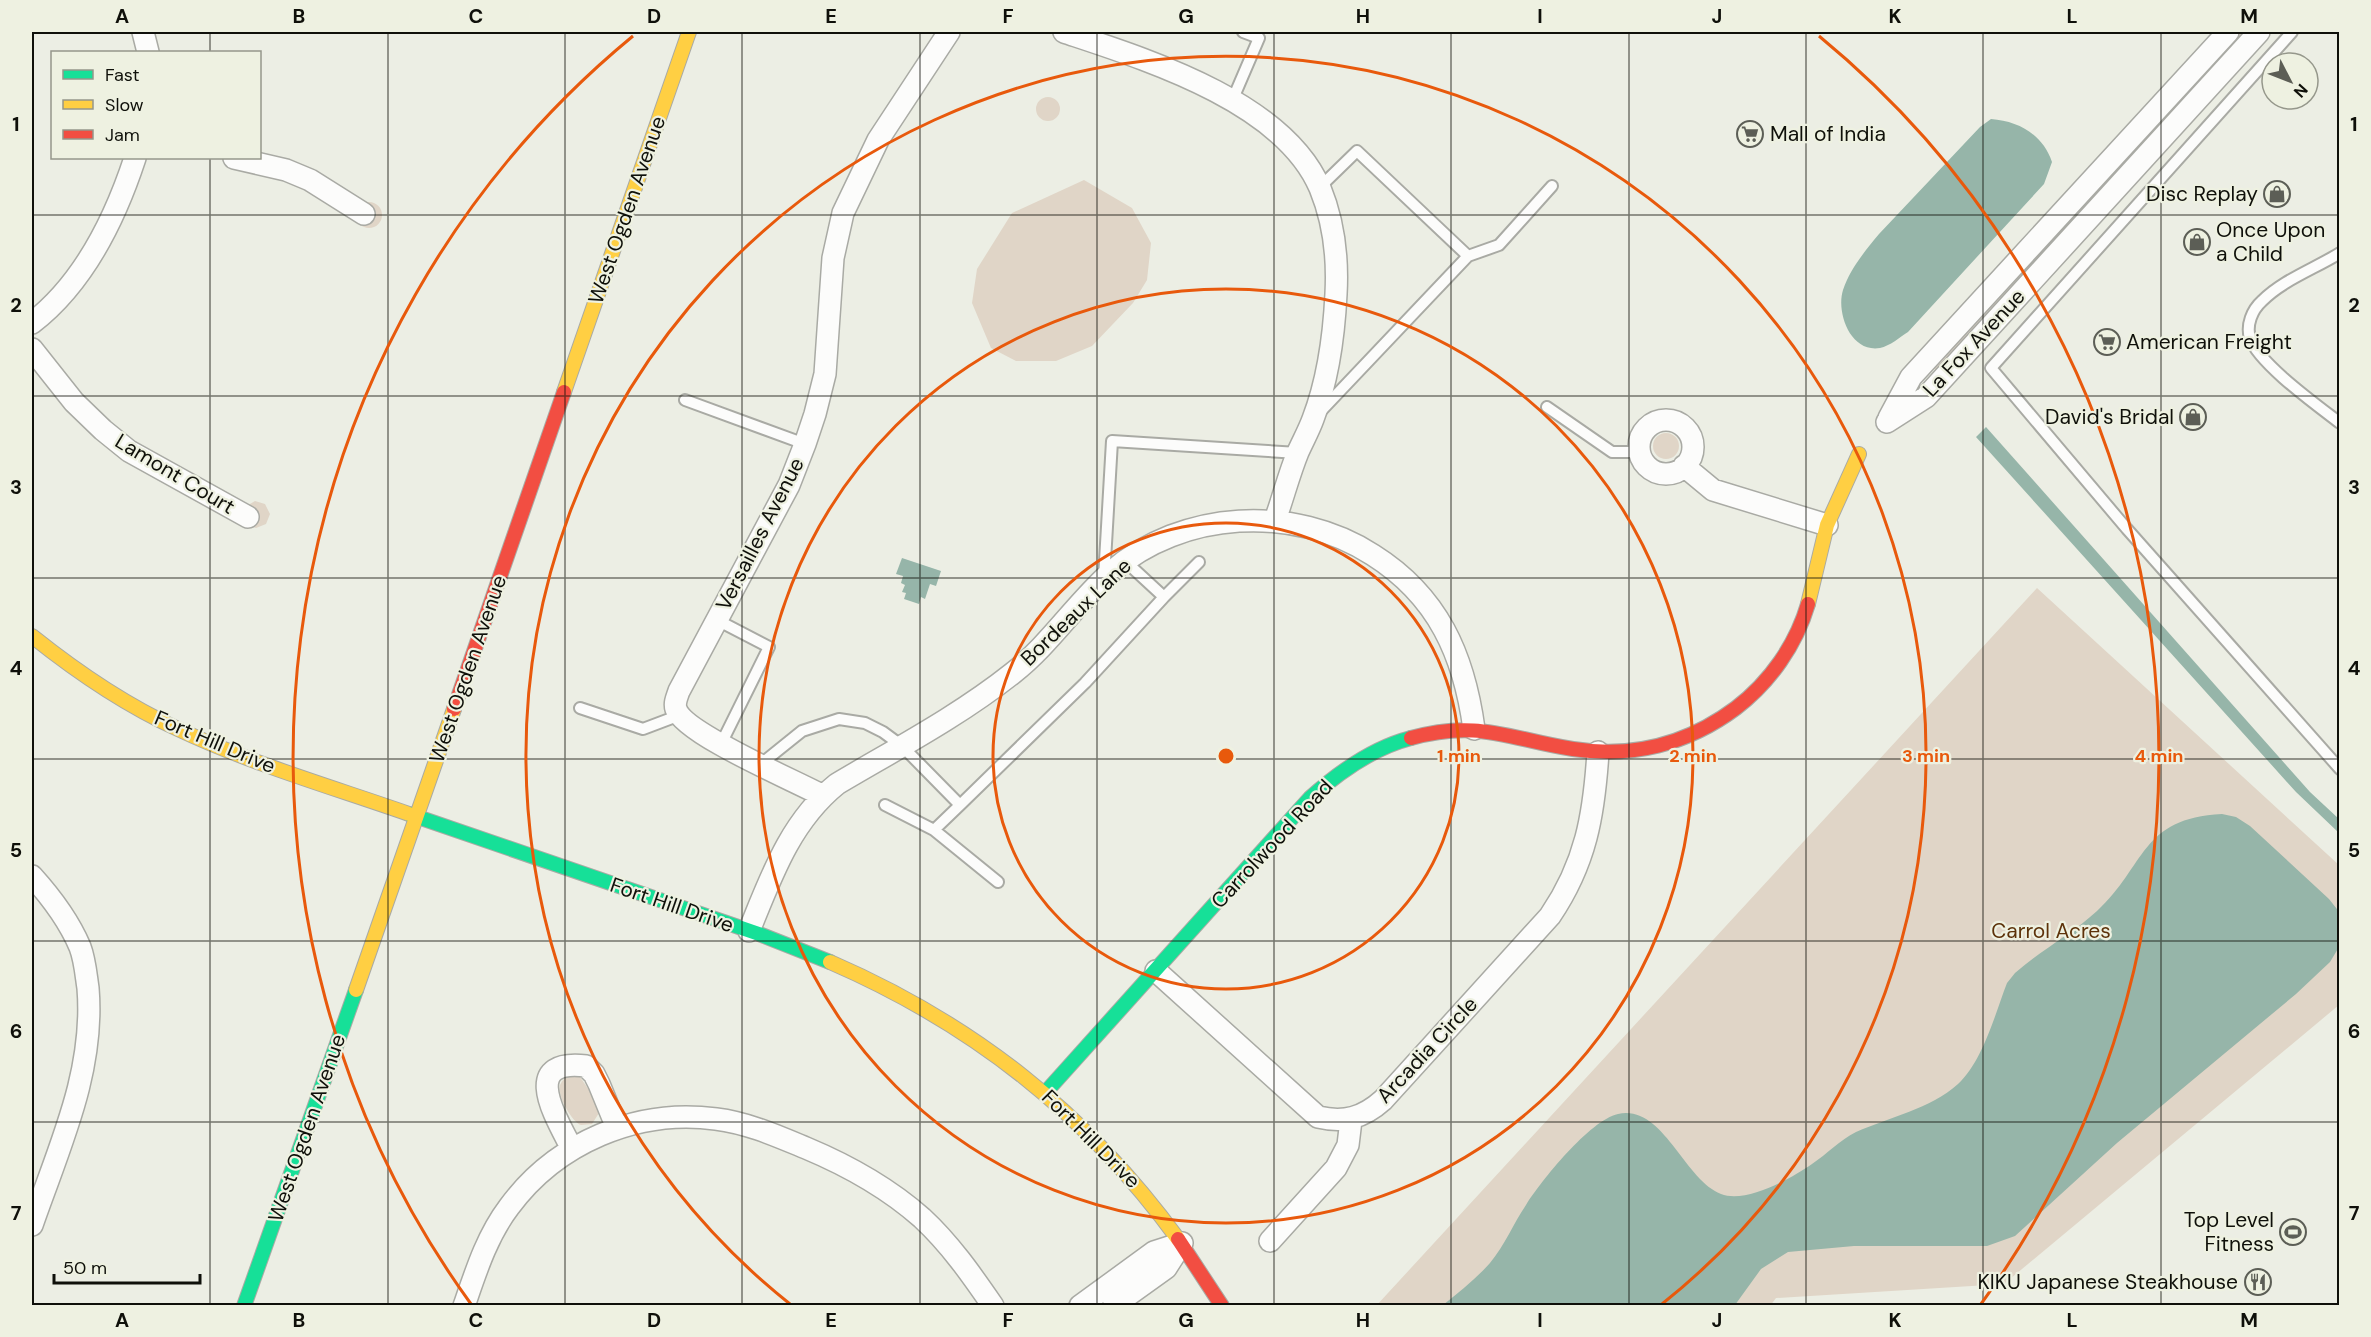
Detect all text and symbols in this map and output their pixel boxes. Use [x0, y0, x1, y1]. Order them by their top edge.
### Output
text: A [115, 3, 129, 29]
text: B [293, 3, 305, 29]
text: C [469, 3, 483, 29]
text: D [647, 3, 661, 29]
text: E [825, 3, 837, 29]
text: F [1002, 3, 1014, 29]
text: G [1178, 3, 1194, 29]
text: H [1356, 3, 1370, 29]
text: I [1537, 3, 1543, 29]
text: J [1712, 3, 1722, 29]
text: K [1888, 3, 1902, 29]
text: L [2066, 3, 2078, 29]
text: M [2240, 3, 2258, 29]
legend [51, 51, 261, 159]
north arrow [2260, 51, 2320, 111]
text: Fast [105, 63, 140, 87]
text: N [2289, 79, 2312, 102]
text: Slow [105, 93, 144, 117]
text: 1 [12, 111, 20, 137]
text: 1 [2350, 111, 2358, 137]
street label: West Ogden Avenue [582, 112, 672, 308]
supermarket icon: Mall of India [1735, 119, 1765, 149]
place label: Mall of India [1770, 120, 1886, 148]
text: Jam [105, 123, 140, 147]
shop icon: Disc Replay [2262, 179, 2292, 209]
place label: Disc Replay [2146, 180, 2258, 208]
place label: Once Upon a Child [2216, 216, 2325, 268]
shop icon: Once Upon a Child [2182, 227, 2212, 257]
street label: La Fox Avenue [1917, 283, 2031, 403]
text: 2 [10, 292, 22, 318]
text: 2 [2348, 292, 2360, 318]
supermarket icon: American Freight [2092, 327, 2122, 357]
place label: American Freight [2126, 328, 2292, 356]
shop icon: David's Bridal [2178, 402, 2208, 432]
place label: David's Bridal [2045, 403, 2174, 431]
street label: Lamont Court [110, 427, 240, 521]
street label: Versailles Avenue [709, 453, 811, 615]
text: 3 [10, 474, 22, 500]
text: 3 [2348, 474, 2360, 500]
street label: Bordeaux Lane [1015, 552, 1137, 672]
street label: West Ogden Avenue [423, 571, 513, 767]
text: 4 [10, 655, 23, 681]
text: 4 [2348, 655, 2361, 681]
street label: Fort Hill Drive [150, 704, 280, 780]
text: 1 min [1437, 744, 1481, 768]
text: 2 min [1669, 744, 1717, 768]
text: 3 min [1902, 744, 1950, 768]
text: 4 min [2135, 744, 2183, 768]
centre of rings [1216, 746, 1236, 766]
street label: Carrolwood Road [1205, 773, 1339, 915]
text: 5 [10, 837, 22, 863]
text: 5 [2348, 837, 2360, 863]
street label: Fort Hill Drive [607, 871, 738, 939]
park label: Carrol Acres [1991, 917, 2111, 945]
street label: Arcadia Circle [1370, 991, 1484, 1109]
text: 6 [10, 1018, 22, 1044]
text: 6 [2348, 1018, 2360, 1044]
street label: West Ogden Avenue [262, 1030, 352, 1226]
street label: Fort Hill Drive [1036, 1084, 1147, 1195]
text: 7 [11, 1200, 22, 1226]
text: 7 [2349, 1200, 2360, 1226]
place label: Top Level Fitness [2184, 1206, 2274, 1258]
sports icon: Top Level Fitness [2278, 1217, 2308, 1247]
scale bar [54, 1247, 200, 1285]
text: 50 m [63, 1256, 107, 1280]
restaurant icon: KIKU Japanese Steakhouse [2243, 1267, 2273, 1297]
place label: KIKU Japanese Steakhouse [1978, 1268, 2238, 1296]
text: A [115, 1307, 129, 1333]
text: B [293, 1307, 305, 1333]
text: C [469, 1307, 483, 1333]
text: D [647, 1307, 661, 1333]
text: E [825, 1307, 837, 1333]
text: F [1002, 1307, 1014, 1333]
text: G [1178, 1307, 1194, 1333]
text: H [1356, 1307, 1370, 1333]
text: I [1537, 1307, 1543, 1333]
text: J [1712, 1307, 1722, 1333]
text: K [1888, 1307, 1902, 1333]
text: L [2066, 1307, 2078, 1333]
text: M [2240, 1307, 2258, 1333]

